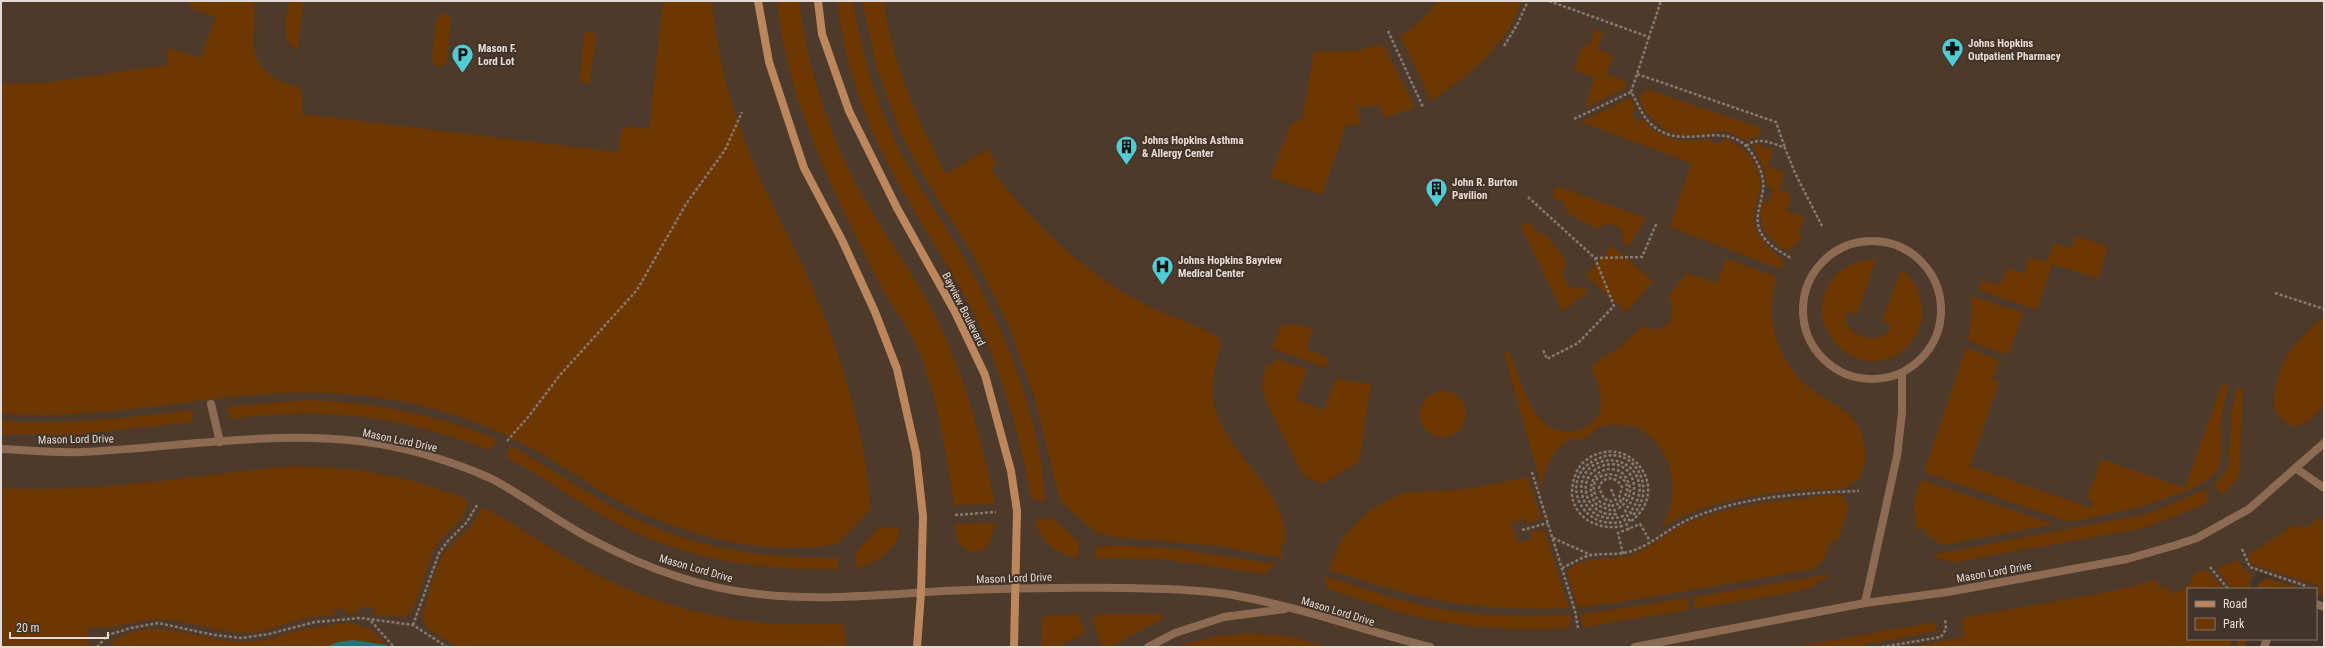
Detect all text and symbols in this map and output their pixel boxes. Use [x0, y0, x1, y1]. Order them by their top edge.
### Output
pharmacy icon: Johns Hopkins Outpatient Pharmacy [1939, 36, 1965, 69]
place label: Johns Hopkins Outpatient Pharmacy [1968, 37, 2061, 63]
parking icon: Mason F. Lord Lot [449, 41, 475, 74]
place label: Mason F. Lord Lot [478, 42, 517, 68]
building icon: Johns Hopkins Asthma & Allergy Center [1113, 133, 1139, 166]
place label: Johns Hopkins Asthma & Allergy Center [1142, 134, 1244, 160]
building icon: John R. Burton Pavilion [1423, 175, 1449, 208]
place label: John R. Burton Pavilion [1452, 176, 1518, 202]
hospital icon: Johns Hopkins Bayview Medical Center [1149, 253, 1175, 286]
place label: Johns Hopkins Bayview Medical Center [1178, 254, 1282, 280]
street label: Bayview Boulevard [939, 270, 988, 348]
street label: Mason Lord Drive [361, 426, 438, 455]
street label: Mason Lord Drive [38, 432, 114, 447]
street label: Mason Lord Drive [658, 552, 734, 585]
street label: Mason Lord Drive [1956, 560, 2033, 585]
street label: Mason Lord Drive [976, 571, 1052, 586]
legend [2187, 588, 2317, 640]
street label: Mason Lord Drive [1300, 594, 1376, 629]
text: Road [2223, 597, 2247, 611]
scale bar [10, 614, 108, 640]
text: Park [2223, 617, 2245, 631]
text: 20 m [16, 621, 40, 635]

